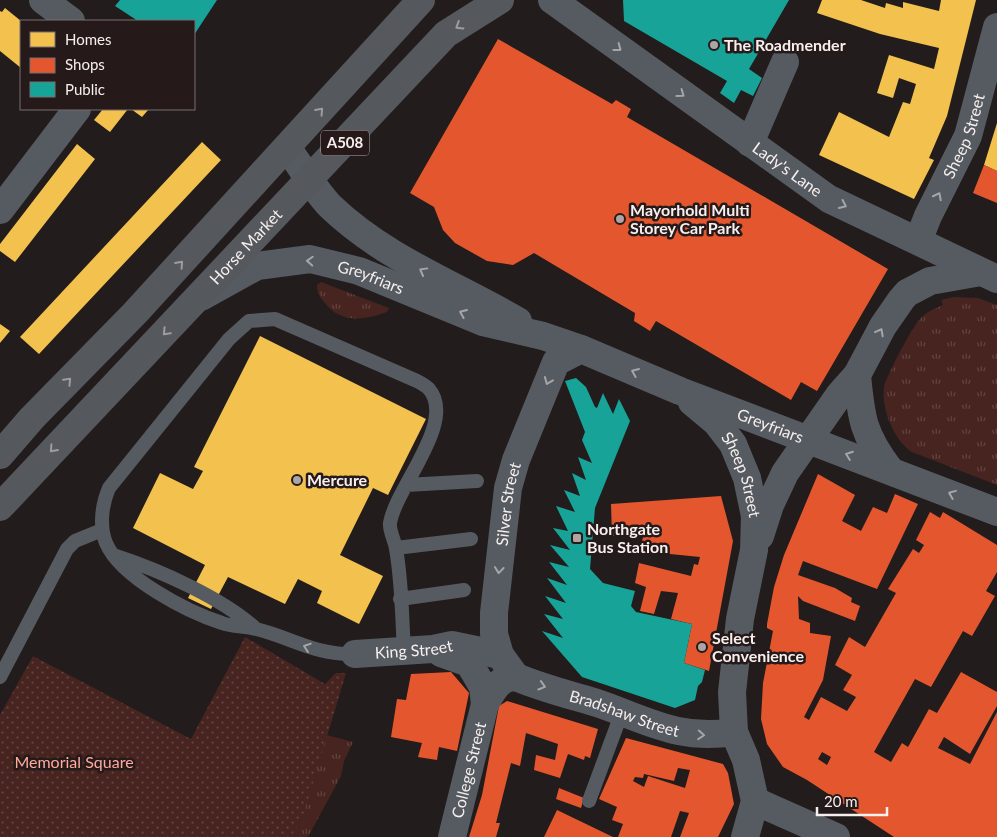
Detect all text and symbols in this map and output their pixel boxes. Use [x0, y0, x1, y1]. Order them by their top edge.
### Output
legend [20, 20, 195, 110]
one-way arrow [455, 20, 465, 29]
text: Homes [65, 30, 111, 48]
place label: The Roadmender [724, 35, 846, 54]
marker: The Roadmender [708, 39, 720, 51]
one-way arrow [612, 42, 622, 51]
text: Shops [65, 55, 105, 73]
text: Public [65, 80, 105, 98]
one-way arrow [675, 88, 685, 97]
street label: Sheep Street [938, 91, 988, 181]
one-way arrow [314, 108, 323, 117]
road number: A508 [321, 130, 369, 156]
street label: Lady's Lane [749, 137, 826, 200]
one-way arrow [932, 192, 942, 201]
one-way arrow [838, 199, 847, 209]
place label: Mayorhold Multi Storey Car Park [630, 200, 750, 237]
street label: Horse Market [205, 204, 285, 288]
marker: Mayorhold Multi Storey Car Park [614, 213, 626, 225]
one-way arrow [305, 255, 313, 266]
street label: Greyfriars [336, 256, 407, 298]
one-way arrow [174, 260, 183, 269]
one-way arrow [420, 267, 429, 277]
one-way arrow [459, 309, 468, 320]
one-way arrow [163, 326, 172, 335]
one-way arrow [874, 328, 884, 337]
one-way arrow [631, 368, 640, 379]
one-way arrow [544, 376, 555, 385]
one-way arrow [63, 378, 72, 387]
street label: Greyfriars [735, 404, 806, 446]
street label: Sheep Street [718, 428, 765, 519]
one-way arrow [50, 443, 59, 452]
one-way arrow [846, 451, 854, 461]
street label: Silver Street [492, 460, 524, 547]
place label: Mercure [307, 470, 368, 489]
marker: Mercure [291, 474, 303, 486]
one-way arrow [948, 490, 957, 501]
place label: Northgate Bus Station [587, 519, 668, 556]
marker: Northgate Bus Station [571, 532, 583, 544]
one-way arrow [494, 567, 505, 575]
place label: Select Convenience [712, 628, 804, 665]
street label: King Street [374, 635, 455, 662]
marker: Select Convenience [696, 641, 708, 653]
one-way arrow [303, 643, 312, 653]
one-way arrow [538, 681, 546, 691]
street label: Bradshaw Street [567, 686, 681, 740]
street label: College Street [447, 720, 489, 820]
one-way arrow [698, 730, 706, 741]
park label: Memorial Square [14, 752, 134, 771]
scale bar [817, 784, 887, 816]
text: 20 m [824, 792, 858, 810]

